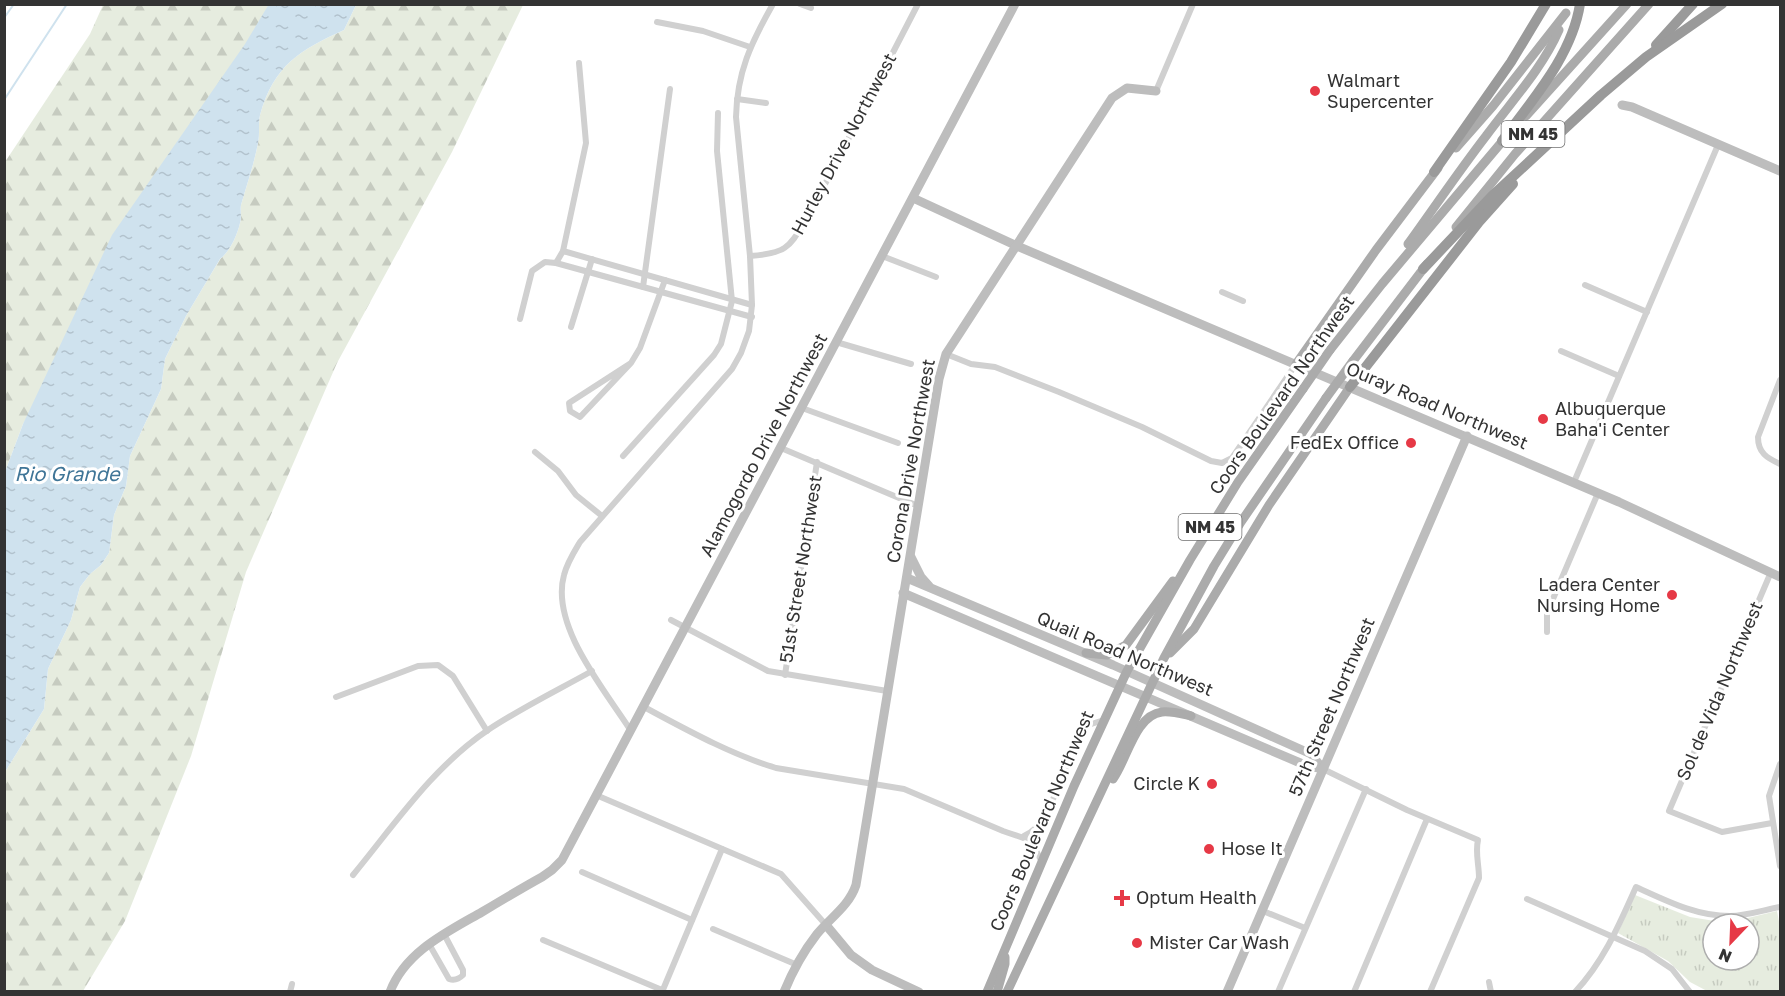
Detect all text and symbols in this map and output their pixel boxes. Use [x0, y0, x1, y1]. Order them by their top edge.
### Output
street label: Hurley Drive Northwest [786, 49, 900, 238]
place label: Walmart Supercenter [1327, 69, 1434, 112]
marker: Walmart Supercenter [1308, 84, 1322, 98]
road number: NM 45 [1502, 121, 1564, 147]
street label: Coors Boulevard Northwest [1204, 291, 1358, 498]
street label: Alamogordo Drive Northwest [695, 329, 832, 560]
street label: Corona Drive Northwest [881, 357, 939, 565]
street label: Ouray Road Northwest [1343, 357, 1532, 453]
place label: Albuquerque Baha'i Center [1555, 397, 1670, 440]
marker: Albuquerque Baha'i Center [1536, 412, 1550, 426]
place label: FedEx Office [1290, 431, 1399, 453]
marker: FedEx Office [1404, 436, 1418, 450]
water label: Rio Grande [14, 461, 121, 485]
street label: 51st Street Northwest [774, 473, 826, 664]
road number: NM 45 [1178, 514, 1242, 540]
place label: Ladera Center Nursing Home [1537, 573, 1660, 616]
marker: Ladera Center Nursing Home [1665, 588, 1679, 602]
street label: Sol de Vida Northwest [1671, 598, 1767, 784]
street label: Quail Road Northwest [1034, 606, 1217, 700]
street label: 57th Street Northwest [1283, 614, 1379, 799]
street label: Coors Boulevard Northwest [984, 707, 1098, 934]
place label: Circle K [1133, 772, 1200, 794]
marker: Circle K [1205, 777, 1219, 791]
place label: Hose It [1221, 837, 1283, 859]
marker: Hose It [1202, 842, 1216, 856]
place label: Optum Health [1136, 886, 1257, 908]
marker: Optum Health [1113, 889, 1131, 907]
north arrow [1701, 912, 1761, 972]
place label: Mister Car Wash [1149, 931, 1289, 953]
marker: Mister Car Wash [1130, 936, 1144, 950]
text: N [1716, 944, 1735, 967]

